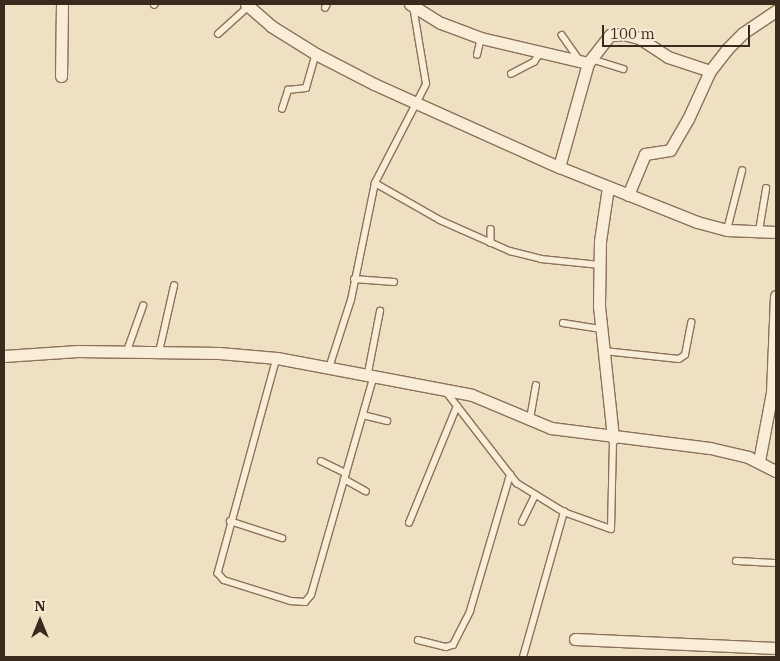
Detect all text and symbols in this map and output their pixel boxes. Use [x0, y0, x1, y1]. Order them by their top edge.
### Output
scale bar [605, 15, 752, 47]
text: 100 m [610, 24, 655, 43]
north arrow [15, 596, 65, 646]
text: N [34, 597, 46, 615]

